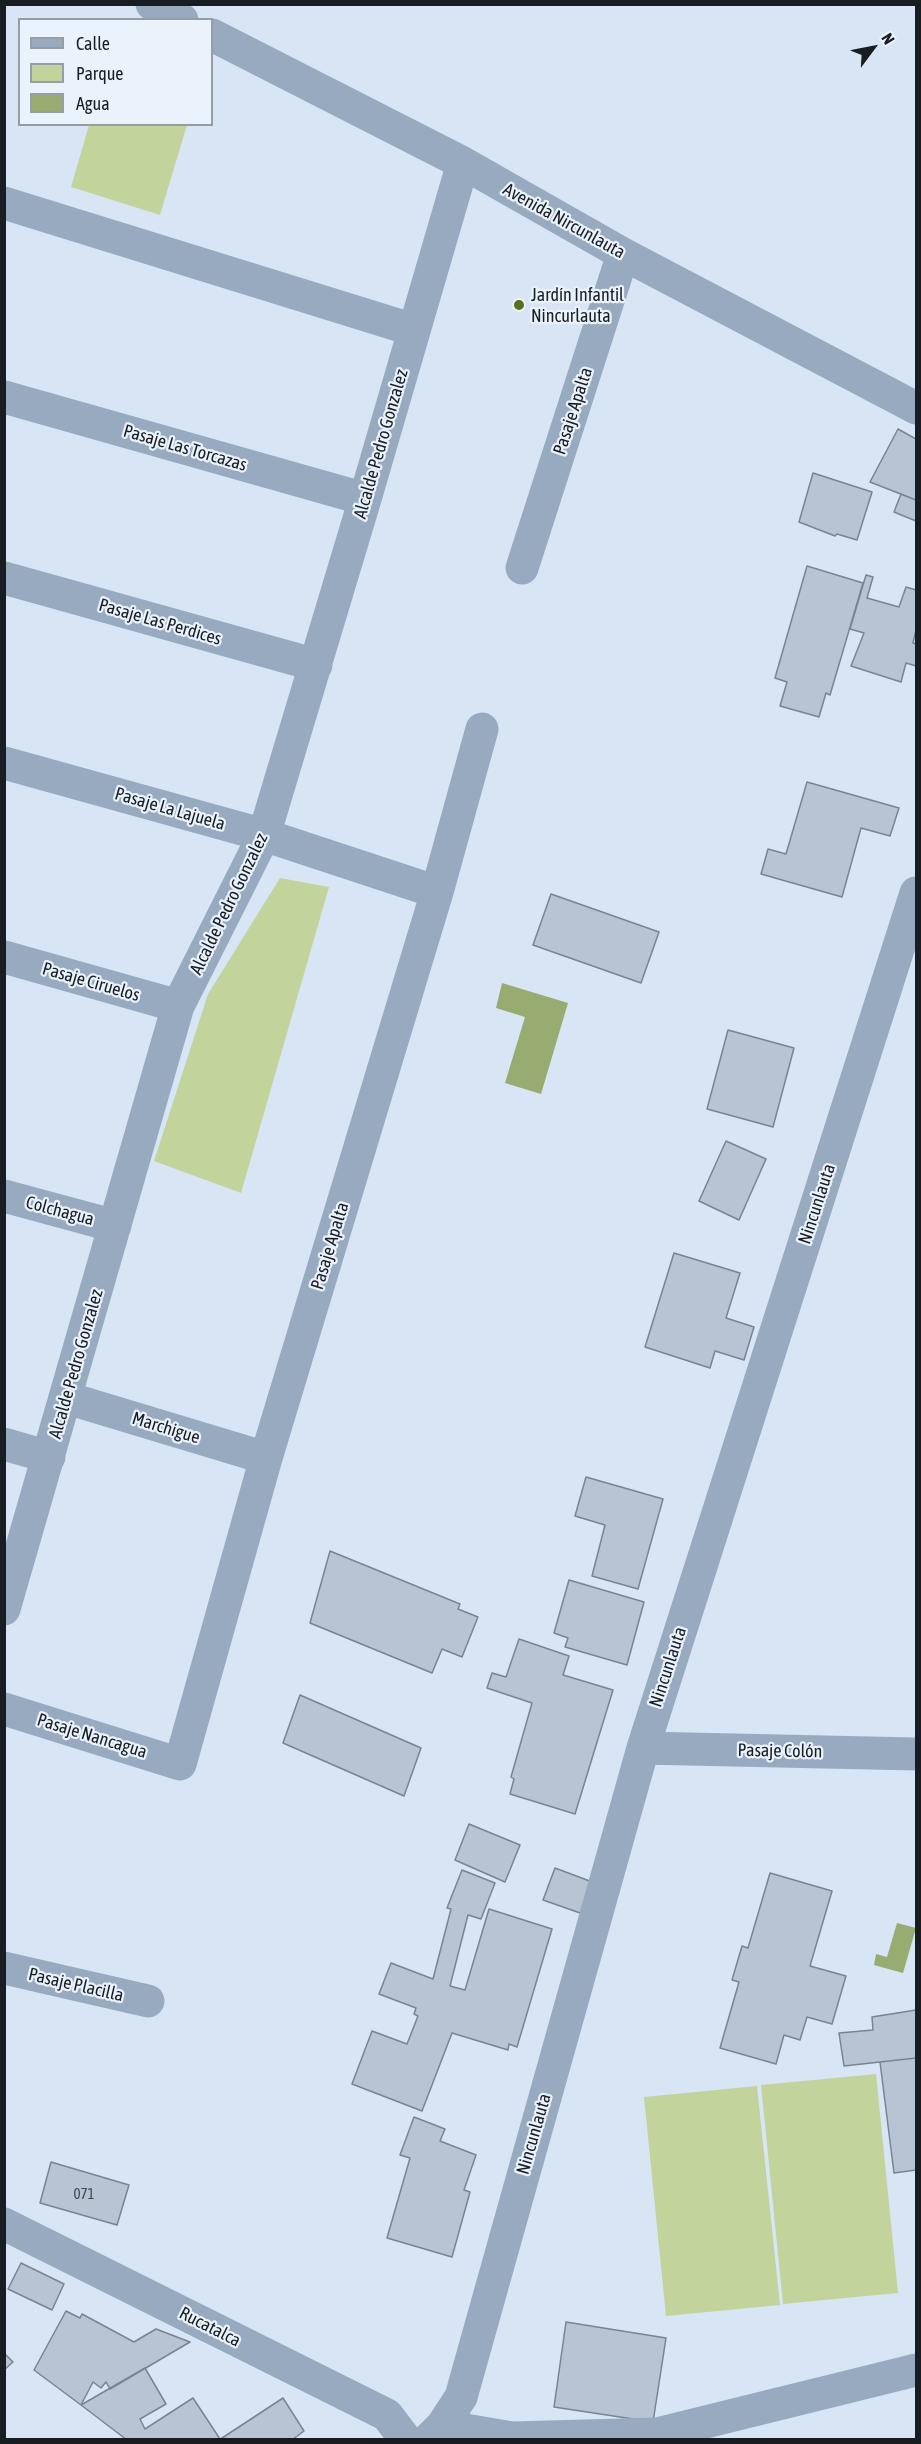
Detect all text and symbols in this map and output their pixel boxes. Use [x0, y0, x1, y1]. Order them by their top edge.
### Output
legend [18, 18, 213, 126]
north arrow [843, 18, 903, 78]
text: N [878, 30, 898, 47]
text: Calle [76, 33, 110, 54]
text: Parque [76, 63, 124, 84]
text: Agua [76, 93, 110, 114]
street label: Avenida Nircunlauta [499, 179, 629, 263]
place label: Jardín Infantil Nincurlauta [531, 284, 624, 326]
marker: Jardín Infantil Nincurlauta [512, 298, 526, 312]
street label: Pasaje Apalta [549, 365, 597, 457]
street label: Alcalde Pedro Gonzalez [349, 367, 413, 521]
street label: Pasaje Las Torcazas [121, 420, 249, 476]
street label: Pasaje Las Perdices [96, 594, 224, 650]
street label: Pasaje La Lajuela [112, 783, 228, 835]
street label: Alcalde Pedro Gonzalez [185, 830, 273, 978]
street label: Pasaje Ciruelos [40, 958, 142, 1006]
street label: Nincunlauta [794, 1161, 840, 1247]
street label: Colchagua [24, 1192, 96, 1230]
street label: Pasaje Apalta [306, 1200, 354, 1292]
street label: Alcalde Pedro Gonzalez [44, 1287, 108, 1441]
street label: Marchigue [129, 1407, 203, 1449]
street label: Nincunlauta [645, 1624, 691, 1710]
street label: Pasaje Nancagua [34, 1709, 150, 1763]
street label: Pasaje Colón [737, 1739, 823, 1763]
street label: Pasaje Placilla [26, 1964, 126, 2006]
street label: Nincunlauta [512, 2091, 556, 2177]
house number: 071 [73, 2185, 95, 2203]
street label: Rucatalca [176, 2302, 244, 2352]

